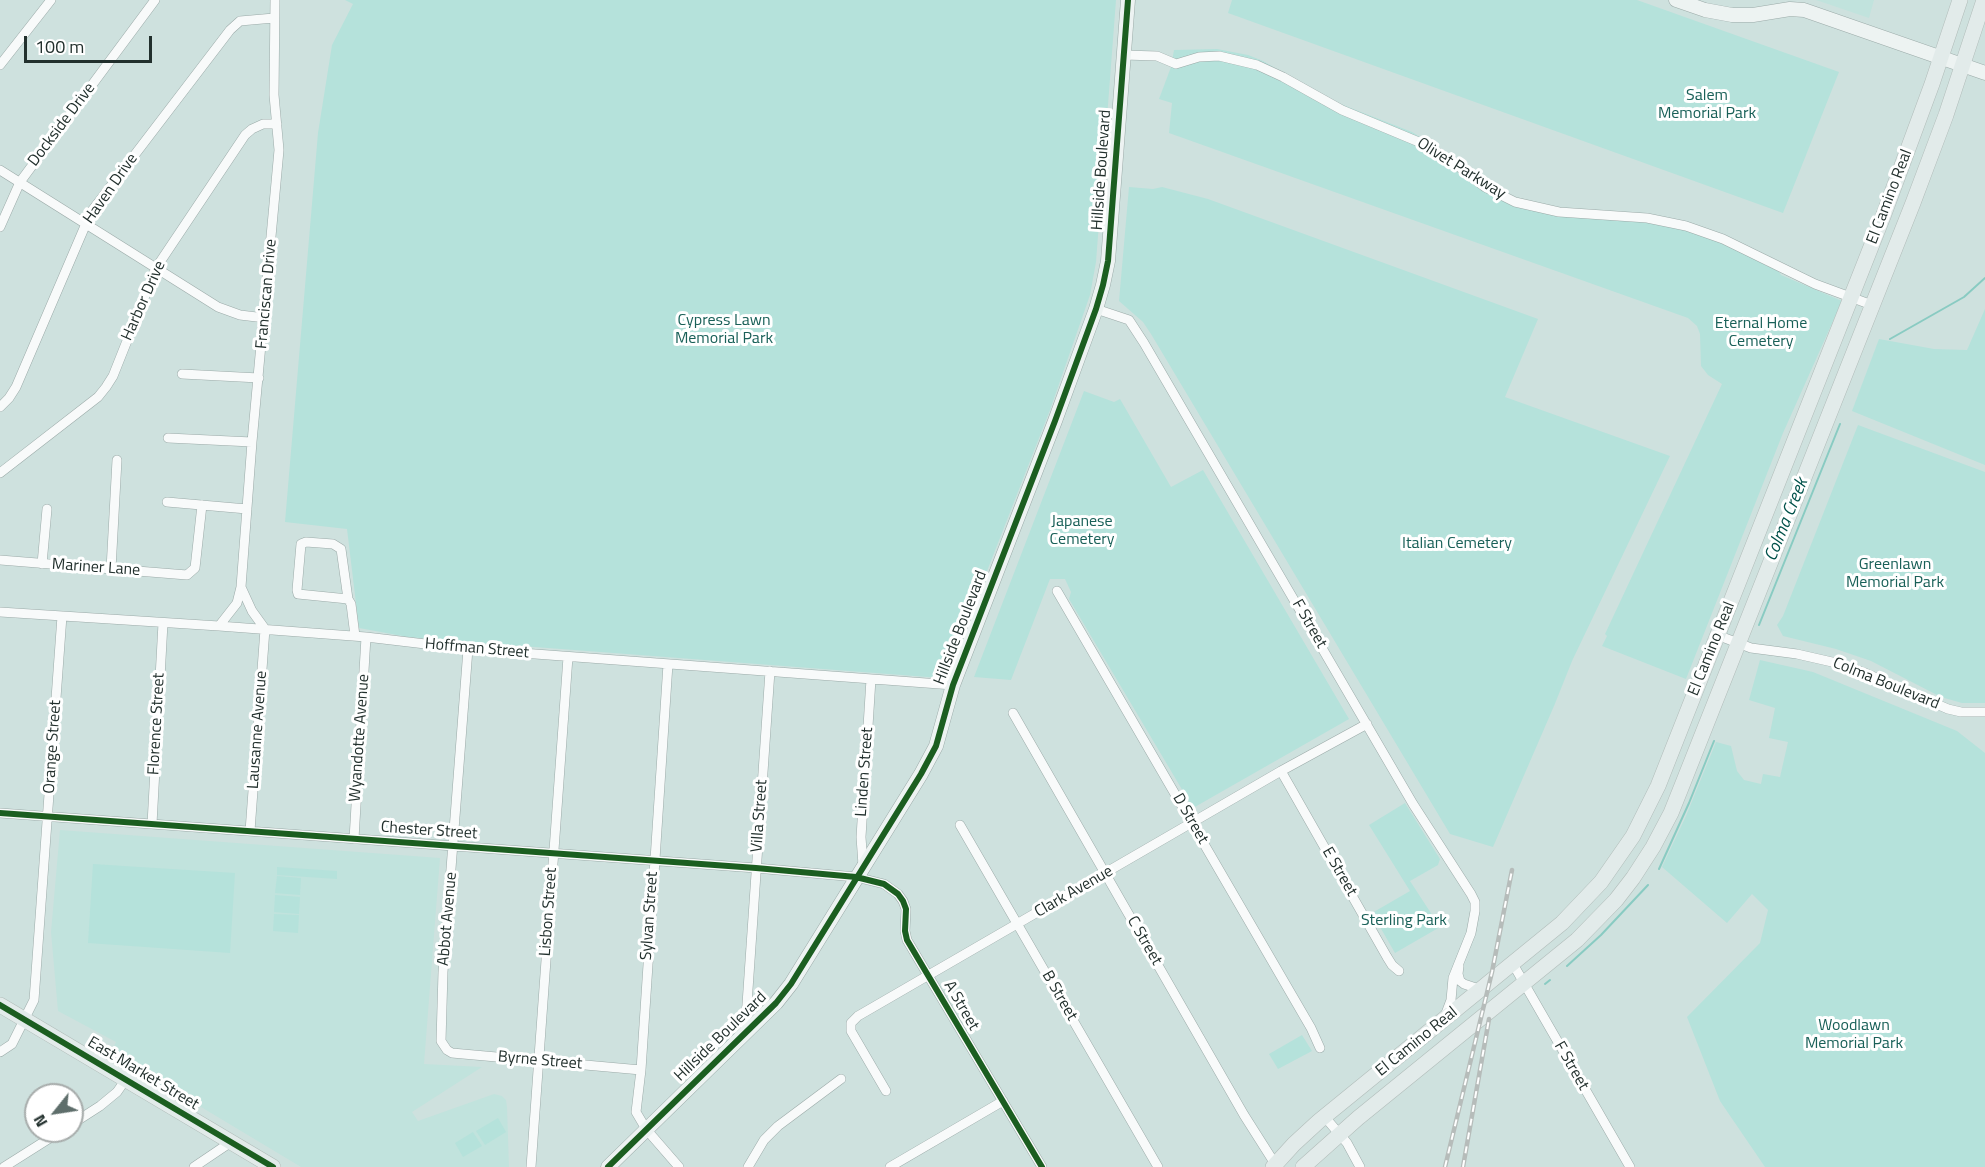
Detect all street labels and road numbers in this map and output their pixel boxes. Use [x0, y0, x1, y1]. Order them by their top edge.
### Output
street label: Dockside Drive [24, 80, 100, 170]
street label: Hillside Boulevard [1088, 109, 1116, 231]
street label: Olivet Parkway [1413, 134, 1509, 204]
street label: El Camino Real [1863, 147, 1917, 247]
street label: Haven Drive [80, 150, 142, 228]
street label: Franciscan Drive [253, 238, 281, 350]
street label: Harbor Drive [118, 258, 170, 344]
street label: Mariner Lane [51, 555, 141, 581]
street label: Hillside Boulevard [930, 568, 992, 688]
street label: F Street [1287, 596, 1331, 652]
street label: El Camino Real [1684, 599, 1740, 699]
street label: Hoffman Street [424, 635, 530, 663]
street label: Colma Boulevard [1830, 654, 1942, 714]
street label: Lausanne Avenue [244, 670, 272, 790]
street label: Florence Street [145, 672, 169, 776]
street label: Wyandotte Avenue [346, 673, 374, 803]
street label: Orange Street [40, 700, 66, 794]
street label: Linden Street [852, 727, 878, 817]
street label: Villa Street [748, 779, 772, 853]
street label: D Street [1168, 790, 1212, 848]
street label: Chester Street [380, 818, 478, 844]
street label: E Street [1317, 844, 1361, 900]
street label: Clark Avenue [1031, 862, 1117, 922]
street label: Lisbon Street [536, 867, 562, 957]
street label: Abbot Avenue [434, 871, 462, 967]
street label: Sylvan Street [637, 871, 663, 961]
street label: C Street [1122, 913, 1166, 969]
street label: B Street [1037, 968, 1081, 1024]
street label: A Street [939, 978, 983, 1034]
street label: Hillside Boulevard [671, 988, 771, 1086]
street label: El Camino Real [1372, 1003, 1462, 1081]
street label: East Market Street [84, 1033, 202, 1115]
street label: F Street [1549, 1038, 1593, 1094]
street label: Byrne Street [497, 1048, 583, 1074]

